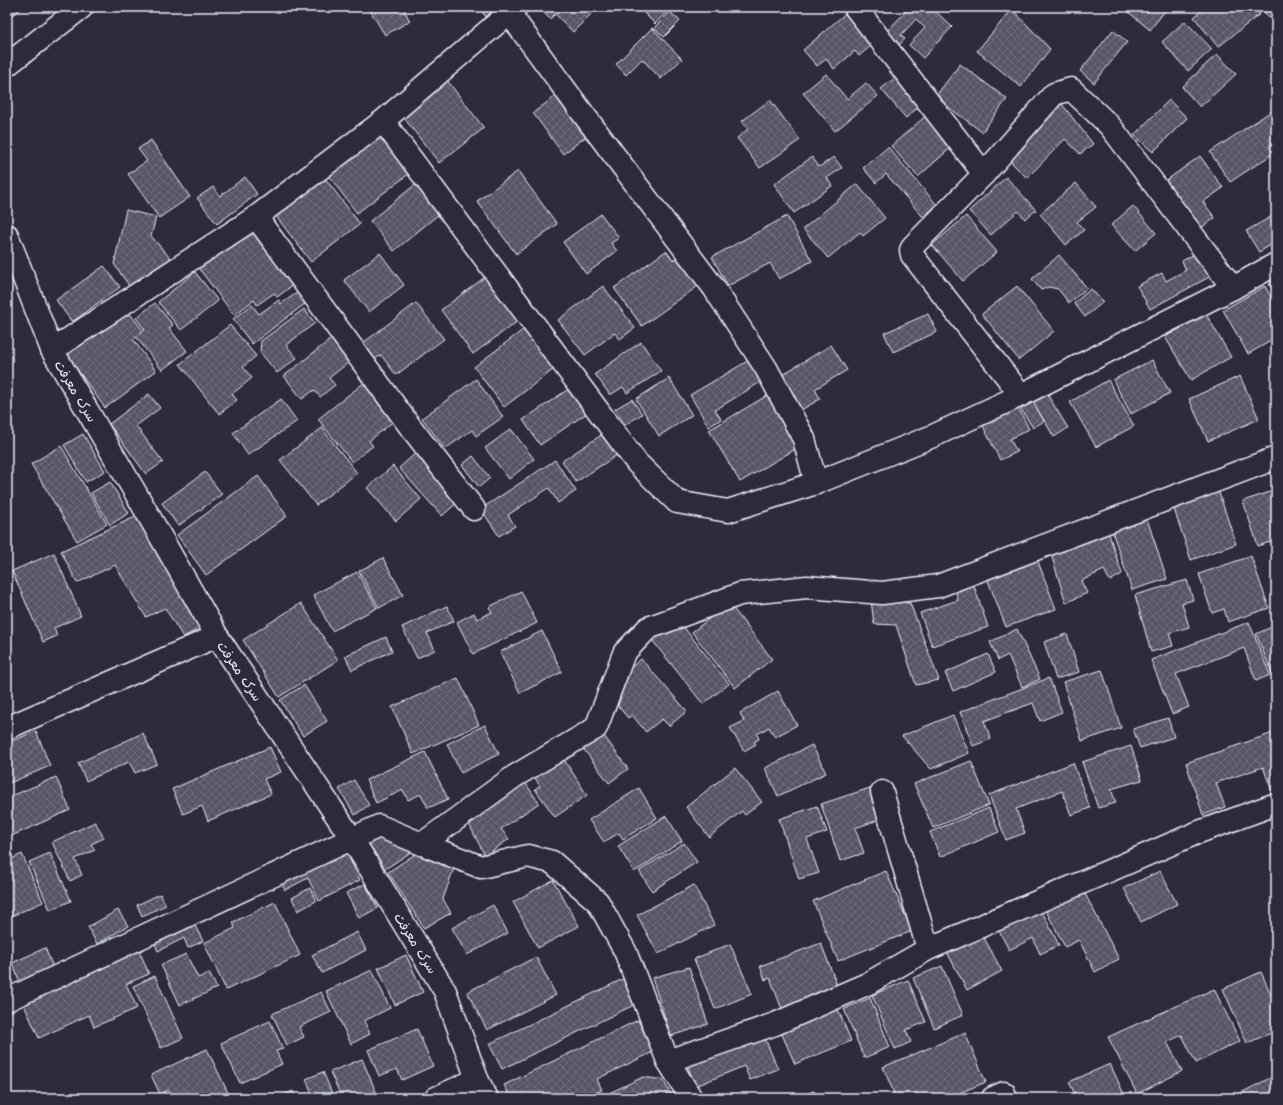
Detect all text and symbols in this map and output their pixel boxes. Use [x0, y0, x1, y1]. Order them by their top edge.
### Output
street label: سرک معرفت [48, 357, 101, 427]
street label: سرک معرفت [211, 637, 267, 706]
street label: سرک معرفت [388, 909, 442, 979]

